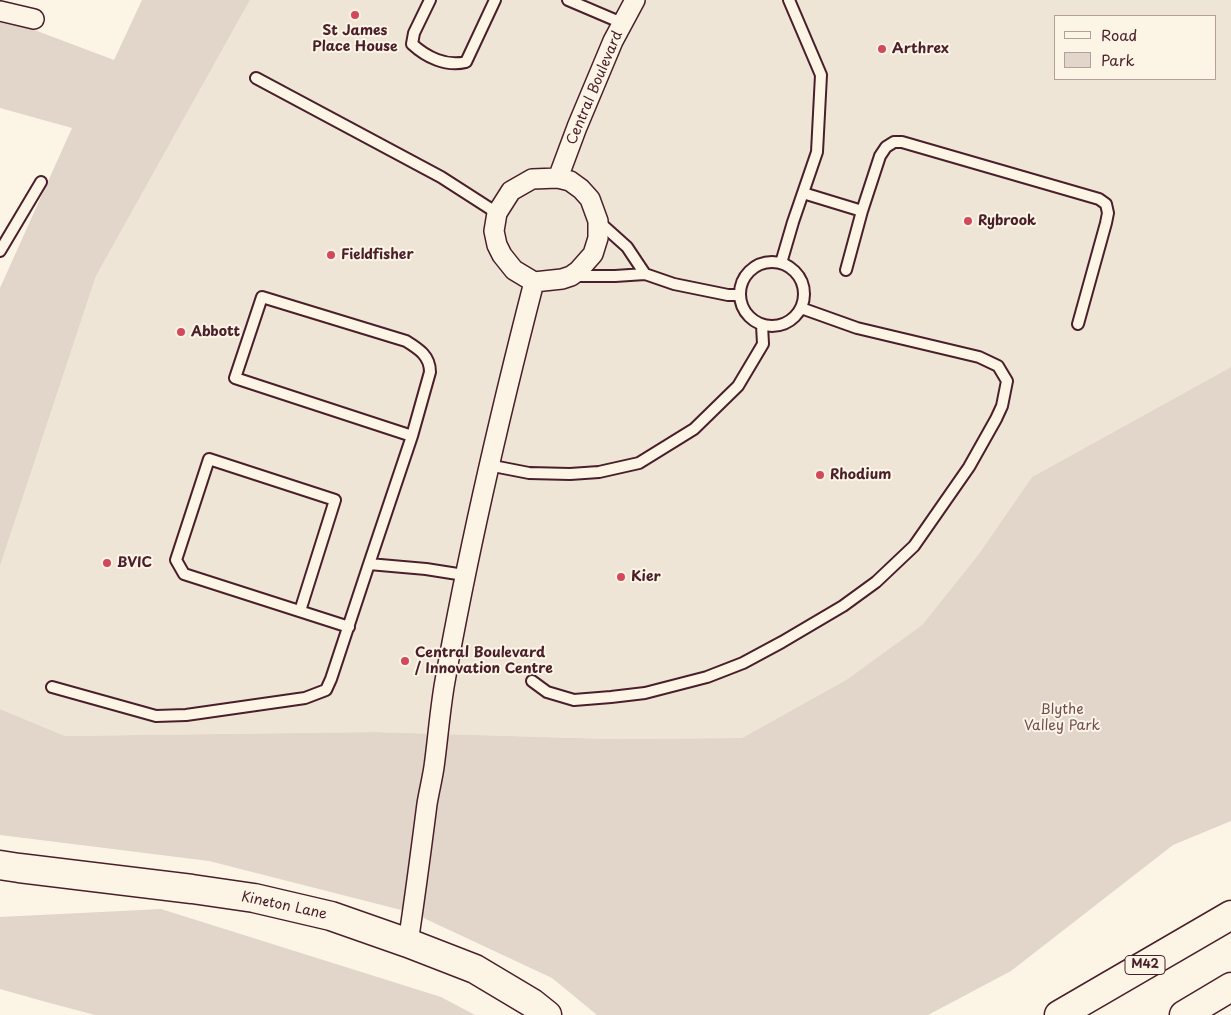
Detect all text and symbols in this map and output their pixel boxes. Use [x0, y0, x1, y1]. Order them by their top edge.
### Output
marker: St James Place House [349, 9, 361, 21]
legend [1054, 15, 1216, 80]
place label: St James Place House [312, 23, 398, 56]
text: Road [1101, 23, 1137, 46]
street label: Central Boulevard [563, 29, 627, 147]
place label: Arthrex [892, 41, 949, 57]
marker: Arthrex [876, 43, 888, 55]
text: Park [1101, 48, 1135, 71]
place label: Rybrook [978, 213, 1036, 229]
marker: Rybrook [962, 215, 974, 227]
place label: Fieldfisher [341, 247, 414, 263]
marker: Fieldfisher [325, 249, 337, 261]
place label: Abbott [191, 324, 240, 340]
marker: Abbott [175, 326, 187, 338]
place label: Rhodium [830, 467, 891, 483]
marker: Rhodium [814, 469, 826, 481]
place label: BVIC [117, 555, 152, 571]
marker: BVIC [101, 557, 113, 569]
place label: Kier [631, 569, 661, 585]
marker: Kier [615, 571, 627, 583]
place label: Central Boulevard / Innovation Centre [415, 645, 553, 678]
marker: Central Boulevard / Innovation Centre [399, 655, 411, 667]
park label: Blythe Valley Park [1024, 702, 1100, 734]
street label: Kineton Lane [239, 889, 329, 923]
road number: M42 [1125, 956, 1165, 974]

